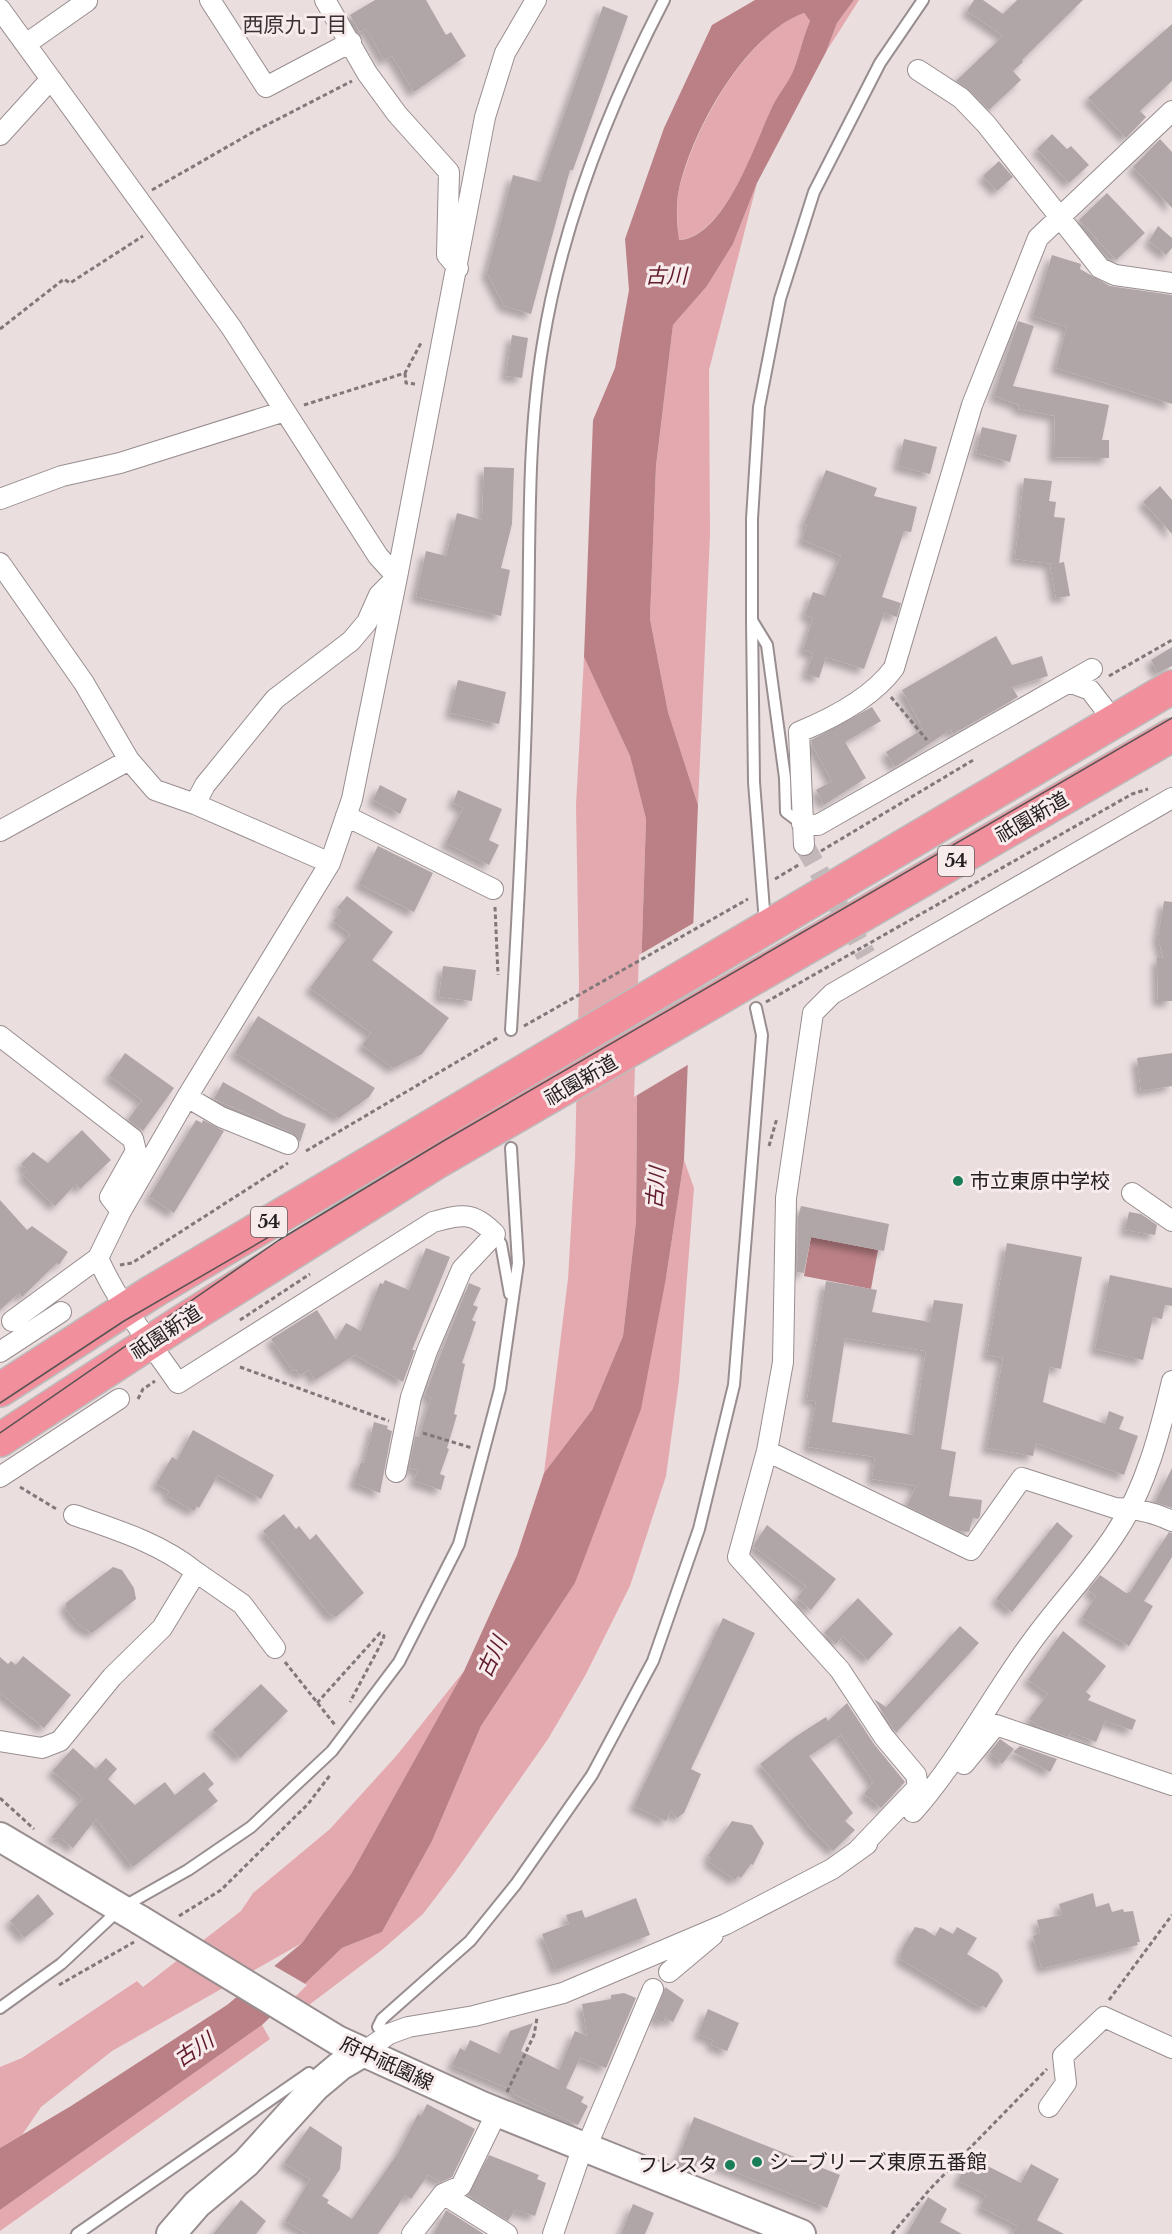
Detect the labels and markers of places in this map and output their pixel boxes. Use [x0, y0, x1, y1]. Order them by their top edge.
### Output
place label: 市立東原中学校 [970, 1169, 1110, 1193]
marker: 市立東原中学校 [951, 1174, 965, 1188]
place label: シーブリーズ東原五番館 [769, 2150, 987, 2174]
place label: フレスタ [638, 2153, 718, 2177]
marker: シーブリーズ東原五番館 [750, 2155, 764, 2169]
marker: フレスタ [723, 2158, 737, 2172]

